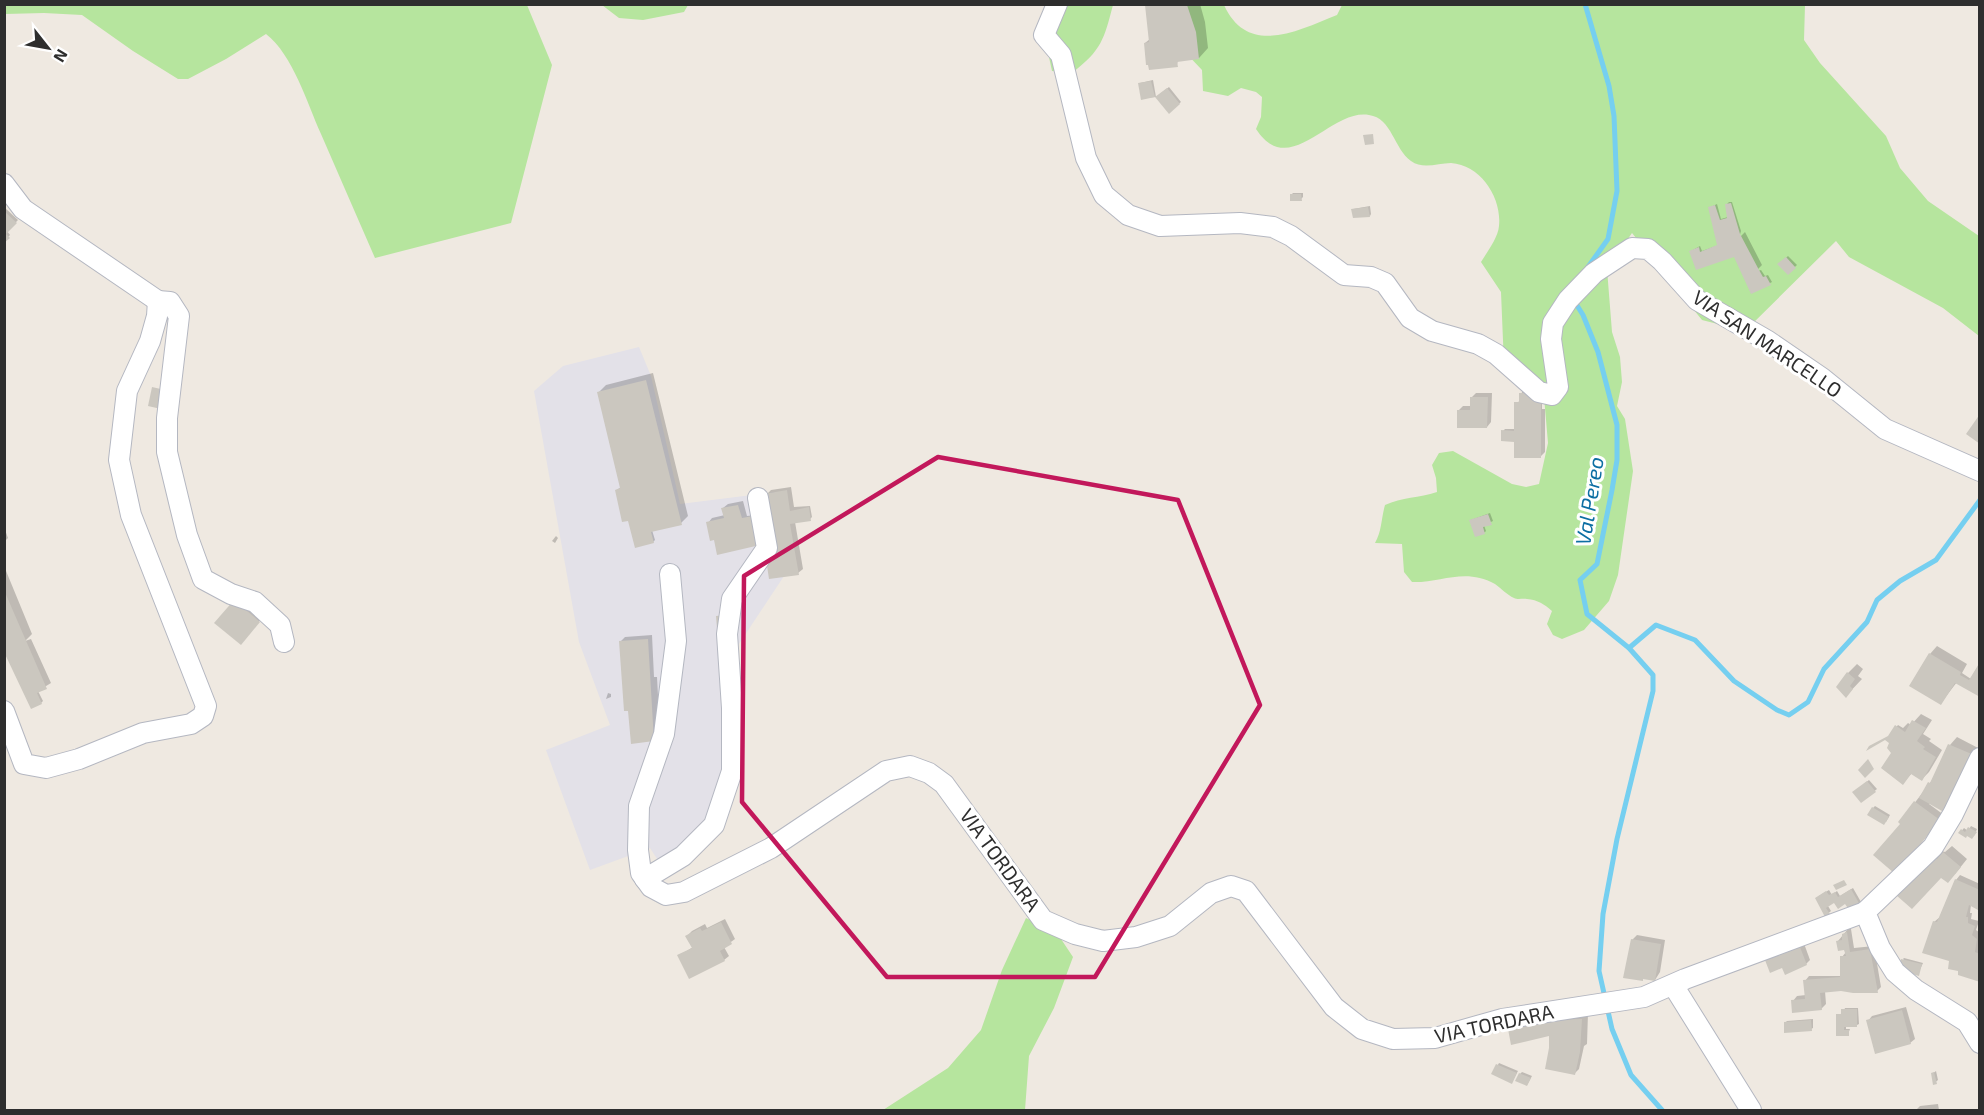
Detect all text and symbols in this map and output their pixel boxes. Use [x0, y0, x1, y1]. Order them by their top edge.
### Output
north arrow [18, 18, 78, 78]
text: N [50, 46, 72, 66]
street label: VIA SAN MARCELLO [1688, 284, 1847, 402]
water label: Val Pereo [1569, 455, 1608, 547]
street label: VIA TORDARA [956, 803, 1046, 916]
street label: VIA TORDARA [1432, 999, 1556, 1047]

